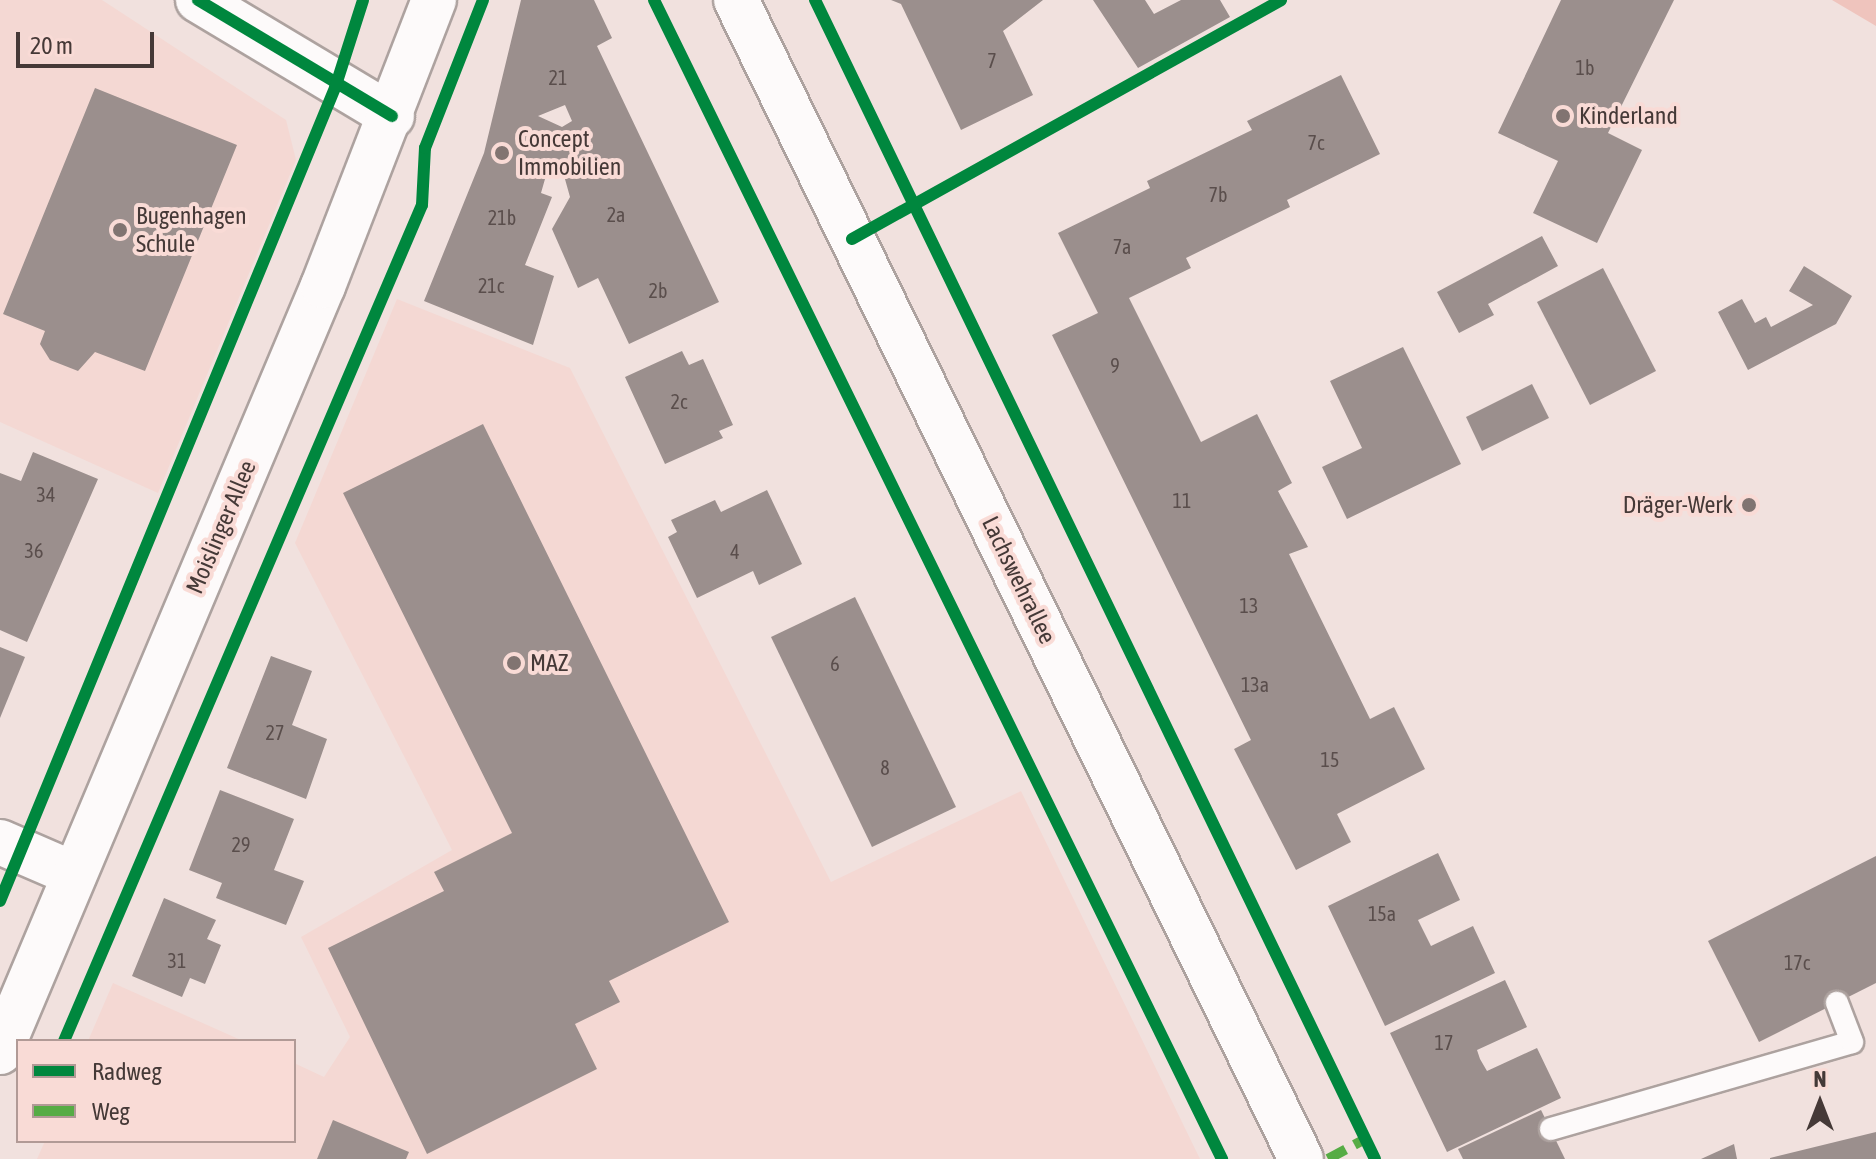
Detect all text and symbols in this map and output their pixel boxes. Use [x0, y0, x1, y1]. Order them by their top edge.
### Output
scale bar [20, 16, 158, 66]
text: 20 m [30, 32, 73, 59]
house number: 7 [987, 48, 997, 72]
house number: 1b [1576, 55, 1594, 79]
house number: 21 [549, 65, 567, 89]
place label: Kinderland [1579, 102, 1678, 130]
marker: Kinderland [1554, 107, 1572, 125]
place label: Concept Immobilien [518, 125, 621, 181]
house number: 7c [1308, 130, 1324, 154]
marker: Concept Immobilien [493, 144, 511, 162]
house number: 7b [1209, 182, 1227, 206]
place label: Bugenhagen Schule [136, 202, 247, 258]
house number: 2a [607, 202, 625, 226]
house number: 21b [488, 205, 516, 229]
marker: Bugenhagen Schule [111, 221, 129, 239]
house number: 7a [1113, 234, 1131, 258]
house number: 21c [478, 273, 504, 297]
house number: 2b [649, 278, 667, 302]
house number: 9 [1110, 353, 1120, 377]
house number: 2c [671, 389, 687, 413]
street label: Moislinger Allee [180, 456, 262, 598]
house number: 34 [37, 482, 55, 506]
house number: 11 [1173, 488, 1191, 512]
place label: Dräger-Werk [1623, 491, 1733, 519]
marker: Dräger-Werk [1740, 496, 1758, 514]
street label: Lachswehrallee [976, 512, 1062, 648]
house number: 36 [25, 538, 43, 562]
house number: 4 [730, 539, 740, 563]
house number: 13 [1240, 593, 1258, 617]
place label: MAZ [530, 649, 569, 677]
house number: 6 [830, 651, 840, 675]
marker: MAZ [505, 654, 523, 672]
house number: 13a [1241, 672, 1269, 696]
house number: 27 [266, 720, 284, 744]
house number: 15 [1321, 747, 1339, 771]
house number: 8 [880, 755, 890, 779]
house number: 29 [232, 832, 250, 856]
house number: 15a [1368, 901, 1396, 925]
house number: 31 [168, 948, 186, 972]
house number: 17c [1784, 950, 1810, 974]
house number: 17 [1435, 1030, 1453, 1054]
legend [16, 1039, 296, 1143]
text: Radweg [92, 1058, 162, 1085]
north arrow [1780, 1063, 1860, 1143]
text: N [1814, 1066, 1826, 1092]
text: Weg [92, 1098, 130, 1125]

